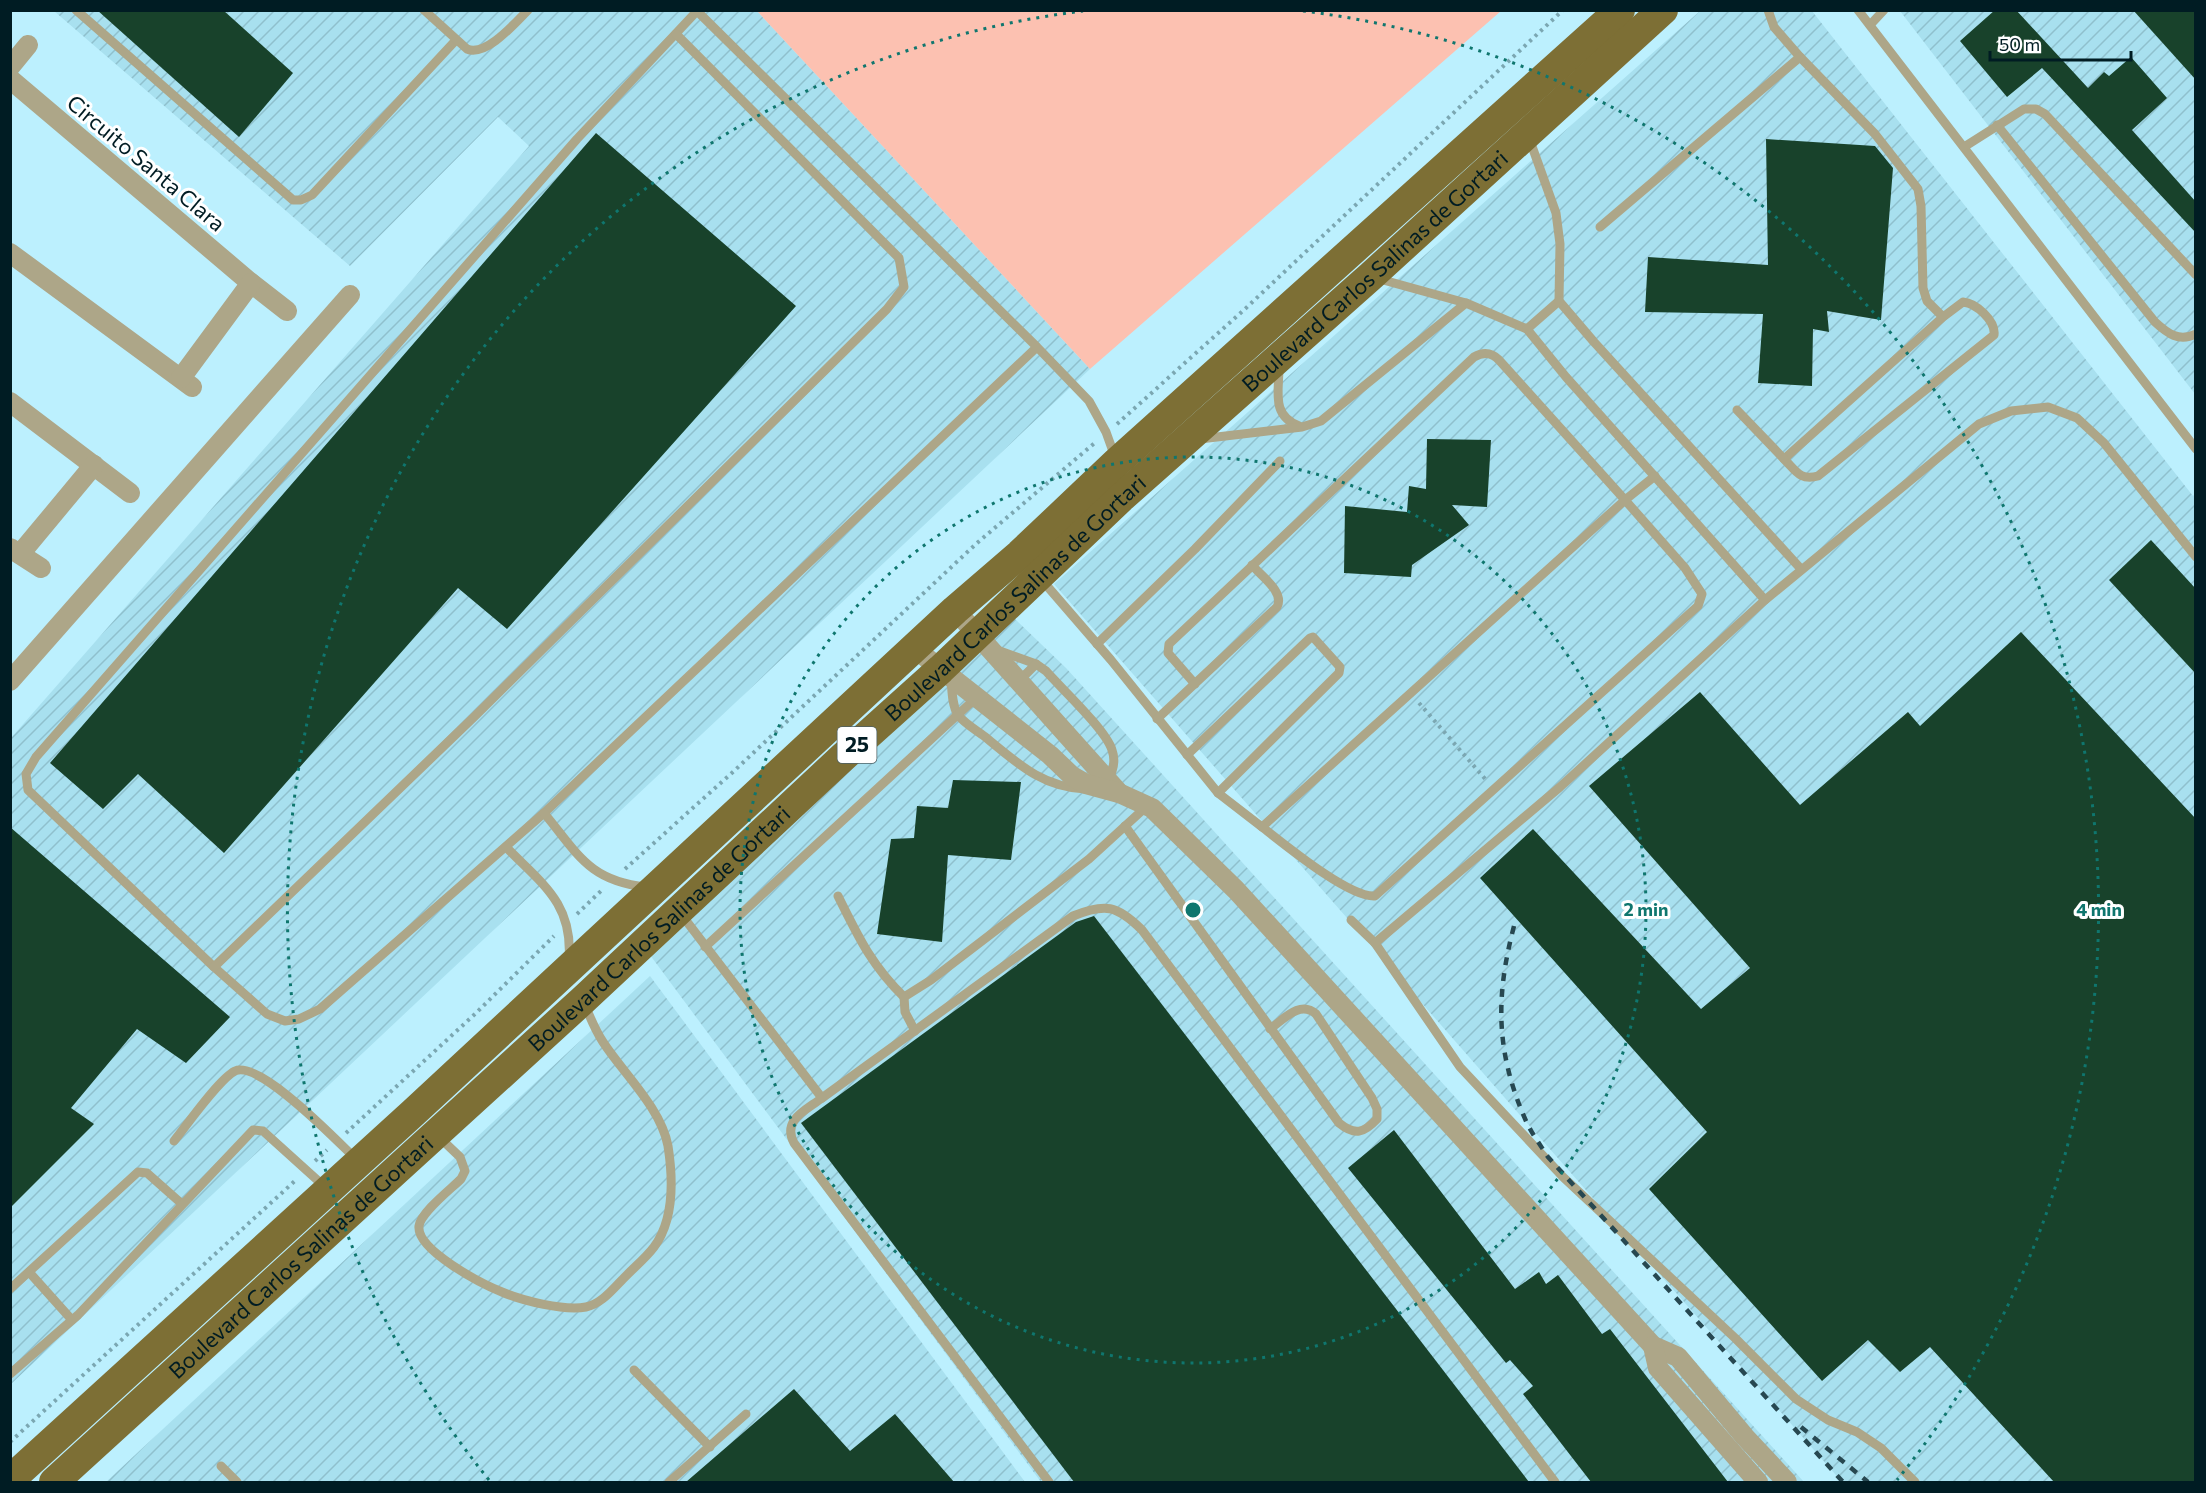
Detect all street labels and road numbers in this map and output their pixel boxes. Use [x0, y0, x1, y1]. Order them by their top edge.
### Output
street label: Circuito Santa Clara [62, 89, 231, 237]
street label: Boulevard Carlos Salinas de Gortari [1236, 144, 1513, 397]
street label: Boulevard Carlos Salinas de Gortari [879, 468, 1151, 726]
road number: 25 [838, 727, 876, 763]
street label: Boulevard Carlos Salinas de Gortari [522, 800, 795, 1057]
street label: Boulevard Carlos Salinas de Gortari [163, 1129, 438, 1384]

